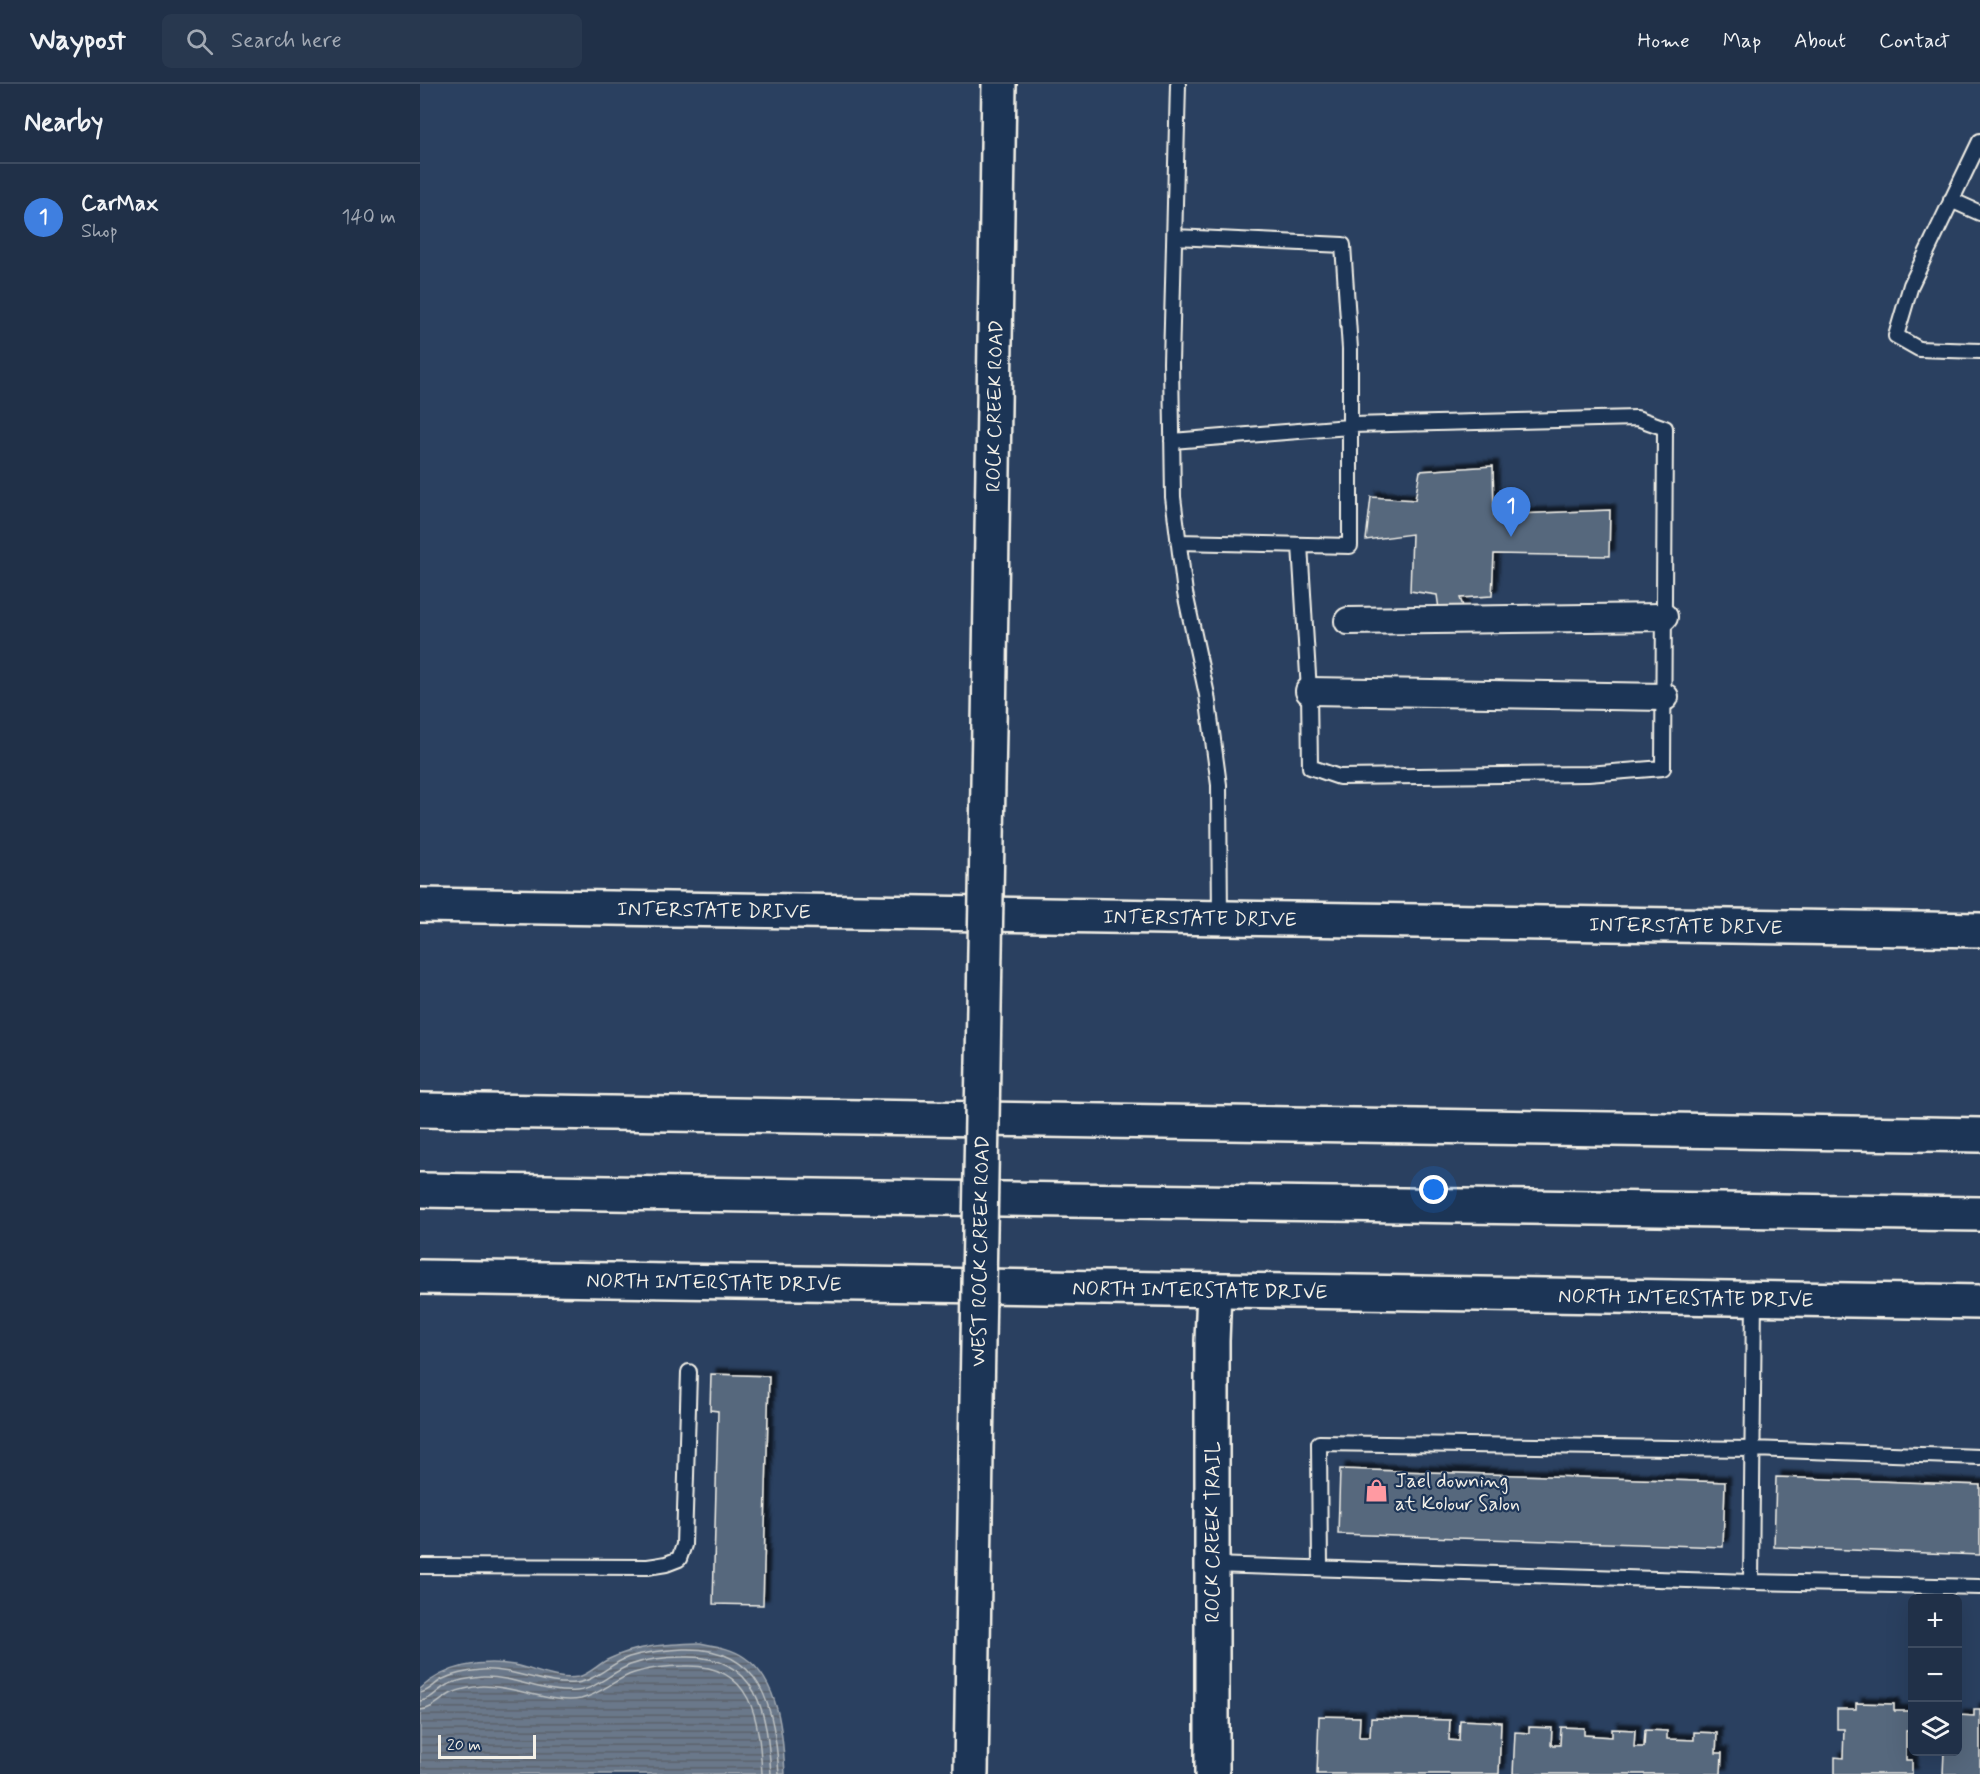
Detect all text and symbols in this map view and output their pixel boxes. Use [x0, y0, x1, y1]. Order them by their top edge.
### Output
search box [162, 14, 582, 68]
text: Waypost [30, 23, 126, 60]
icon: search [183, 25, 216, 58]
text: Search here [231, 27, 342, 55]
text: Home [1638, 27, 1690, 55]
text: Map [1723, 27, 1761, 55]
text: About [1794, 27, 1846, 55]
text: Contact [1879, 27, 1950, 55]
text: Nearby [24, 106, 103, 140]
text: CarMax [81, 190, 158, 218]
text: 1 [39, 204, 48, 231]
text: 140 m [342, 204, 396, 231]
text: Shop [81, 218, 118, 245]
street label: ROCK CREEK ROAD [981, 320, 1010, 492]
pin: 1 [1492, 488, 1530, 537]
street label: INTERSTATE DRIVE [617, 896, 811, 926]
street label: INTERSTATE DRIVE [1103, 904, 1297, 934]
street label: INTERSTATE DRIVE [1589, 912, 1783, 942]
street label: WEST ROCK CREEK ROAD [966, 1135, 997, 1367]
your location [1419, 1175, 1448, 1204]
street label: NORTH INTERSTATE DRIVE [586, 1268, 842, 1299]
street label: NORTH INTERSTATE DRIVE [1072, 1275, 1328, 1307]
street label: NORTH INTERSTATE DRIVE [1558, 1283, 1814, 1314]
street label: ROCK CREEK TRAIL [1200, 1441, 1227, 1623]
place label: Jael downing at Kolour Salon [1395, 1468, 1520, 1518]
shop icon: Jael downing at Kolour Salon [1364, 1478, 1390, 1504]
map controls [1908, 1594, 1962, 1756]
button: + [1908, 1594, 1962, 1648]
button: − [1908, 1648, 1962, 1702]
button: layers [1908, 1702, 1962, 1756]
scale bar [438, 1732, 536, 1760]
text: 20 m [447, 1735, 481, 1756]

